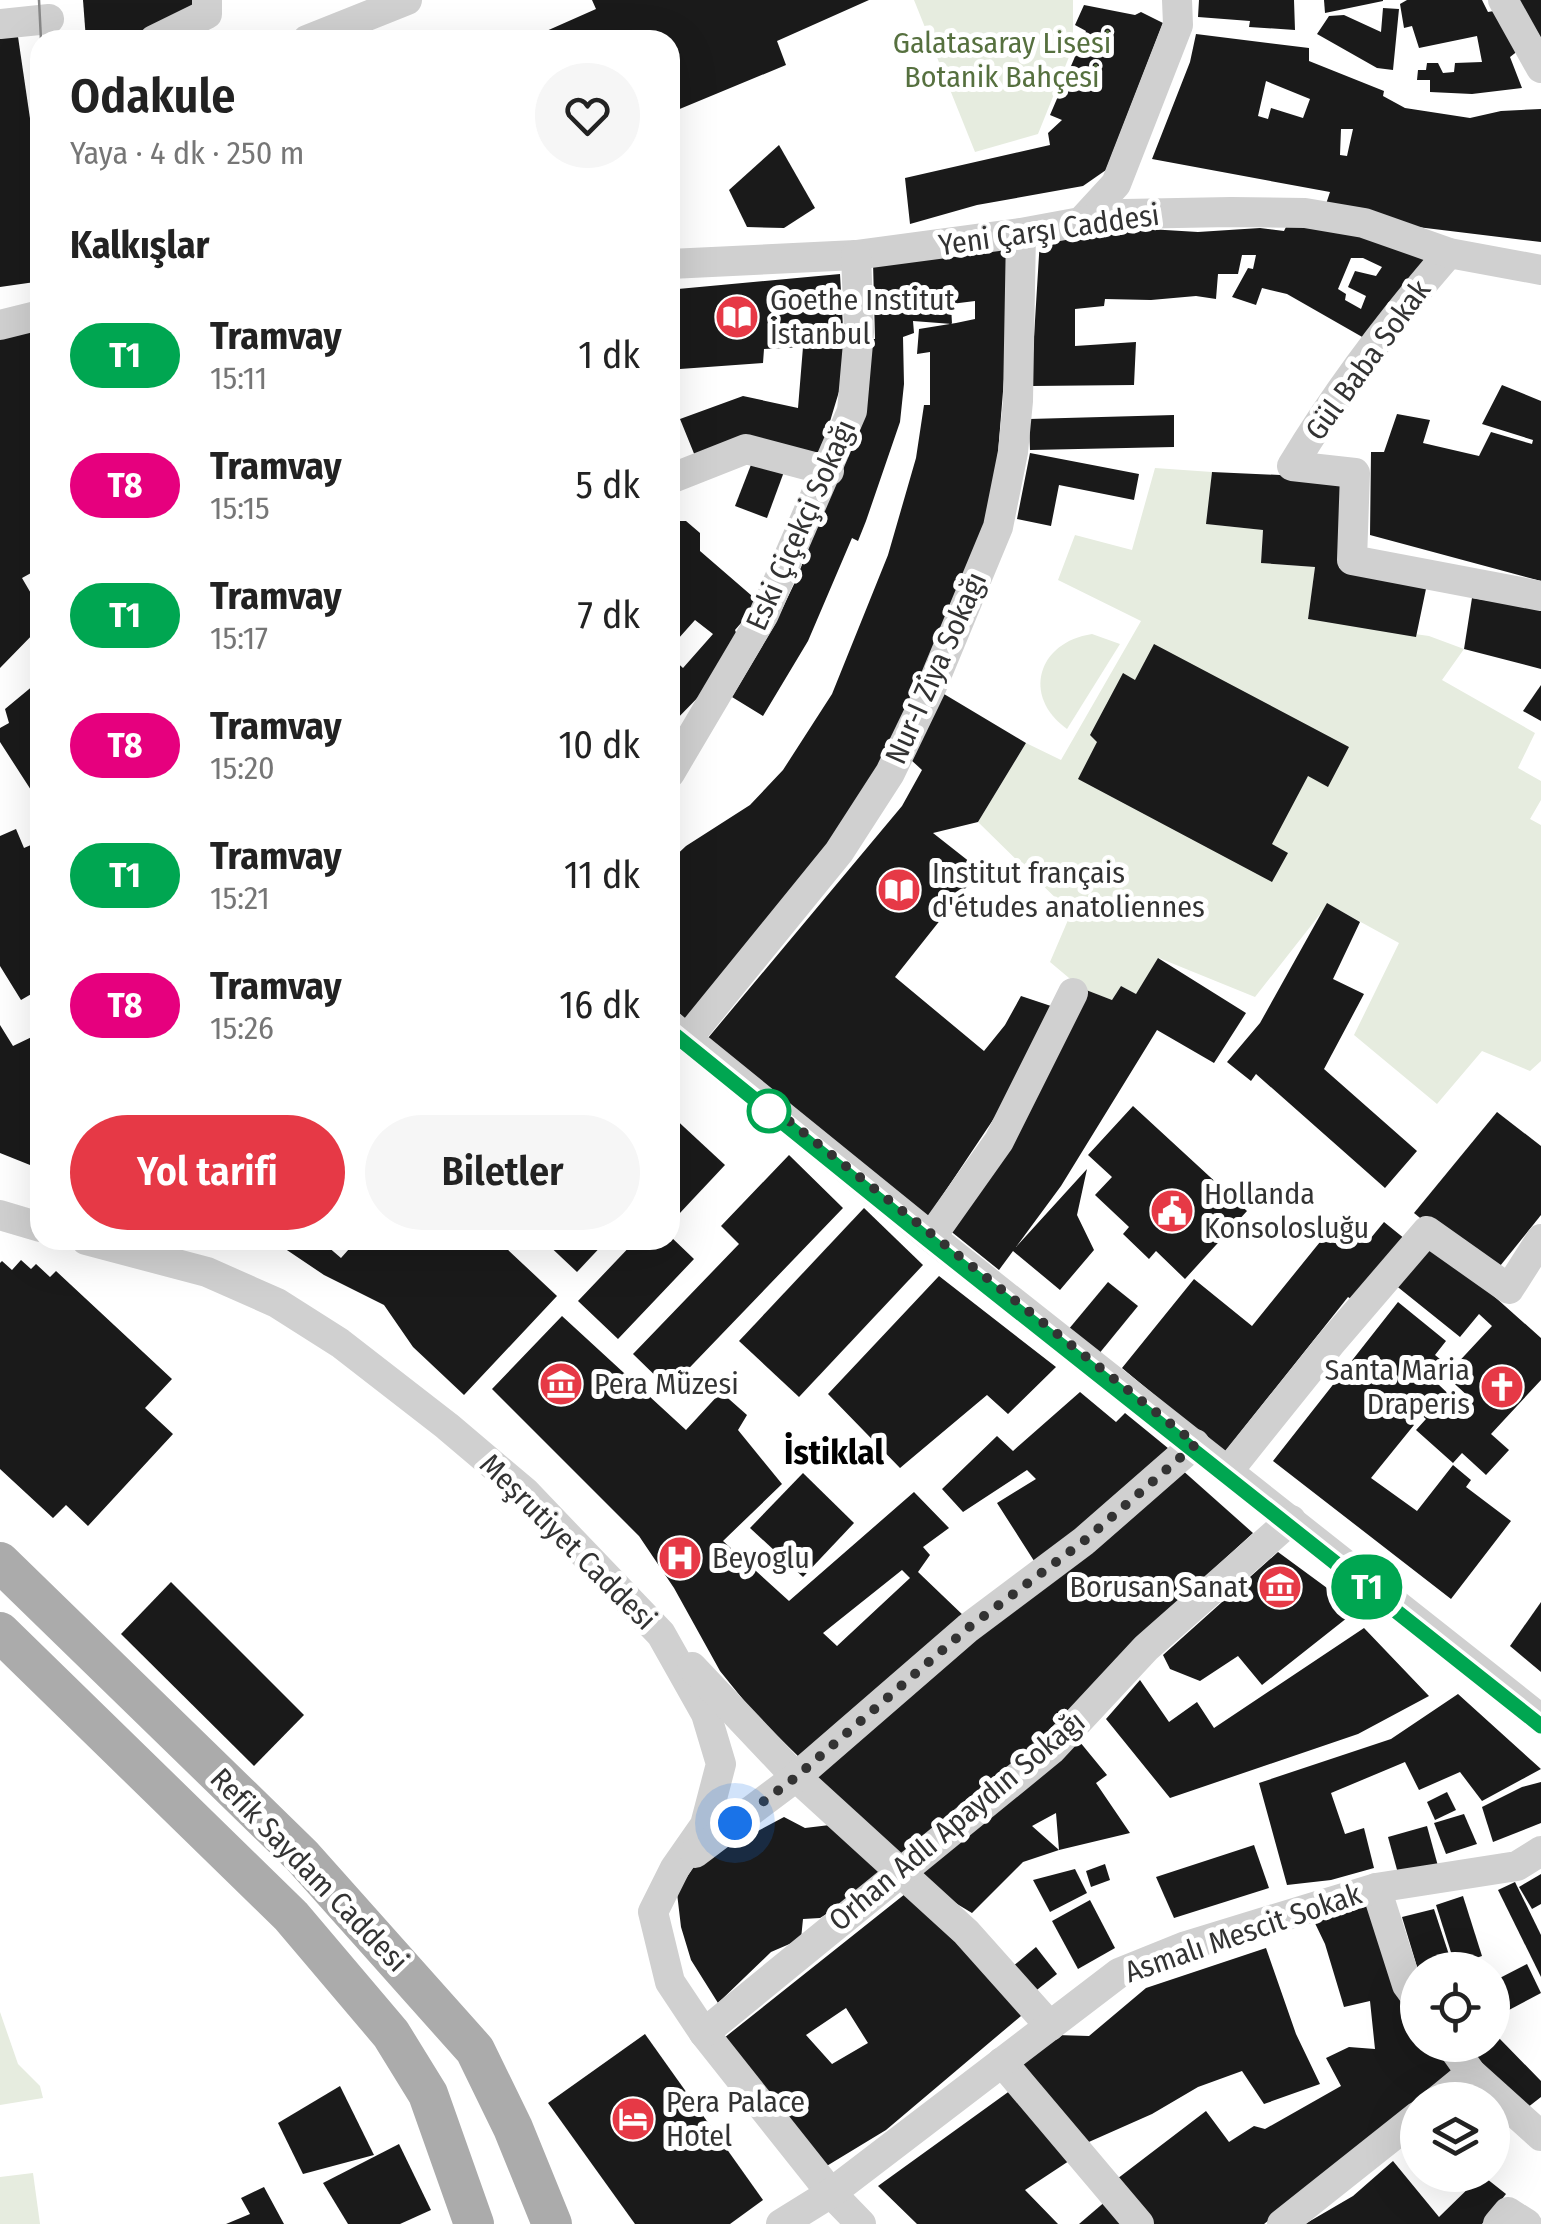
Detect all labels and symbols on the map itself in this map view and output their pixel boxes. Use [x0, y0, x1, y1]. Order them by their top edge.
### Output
park label: Galatasaray Lisesi Botanik Bahçesi [893, 25, 1111, 95]
street label: Yeni Çarşı Caddesi [936, 197, 1162, 263]
street label: Gül Baba Sokak [1298, 273, 1438, 447]
place label: Goethe Institut İstanbul [770, 282, 955, 352]
library icon: Goethe Institut İstanbul [714, 294, 760, 340]
street label: Eski Çiçekçi Sokağı [738, 414, 864, 636]
street label: Nur-I Ziya Sokağı [878, 567, 994, 769]
place label: Institut français d'études anatoliennes [932, 855, 1205, 925]
library icon: Institut français d'études anatoliennes [876, 867, 922, 913]
unlabelled marker [748, 1090, 790, 1132]
place label: Hollanda Konsolosluğu [1204, 1176, 1369, 1246]
public building icon: Hollanda Konsolosluğu [1149, 1188, 1195, 1234]
place label: Santa Maria Draperis [1325, 1352, 1470, 1422]
museum icon: Pera Müzesi [538, 1361, 584, 1407]
church icon: Santa Maria Draperis [1479, 1364, 1525, 1410]
place label: Pera Müzesi [594, 1366, 739, 1402]
district label: İstiklal [784, 1431, 884, 1473]
street label: Meşrutiyet Caddesi [472, 1446, 664, 1638]
hospital icon: Beyoglu [657, 1535, 703, 1581]
place label: Beyoglu [712, 1540, 810, 1576]
line badge: T1 [1322, 1554, 1412, 1620]
museum icon: Borusan Sanat [1257, 1564, 1303, 1610]
place label: Borusan Sanat [1070, 1569, 1248, 1605]
street label: Orhan Adlı Apaydın Sokağı [822, 1703, 1092, 1939]
street label: Refik Saydam Caddesi [203, 1761, 415, 1979]
your location [710, 1798, 760, 1848]
street label: Asmalı Mescit Sokak [1120, 1876, 1366, 1990]
place label: Pera Palace Hotel [666, 2084, 805, 2154]
hotel icon: Pera Palace Hotel [610, 2096, 656, 2142]

